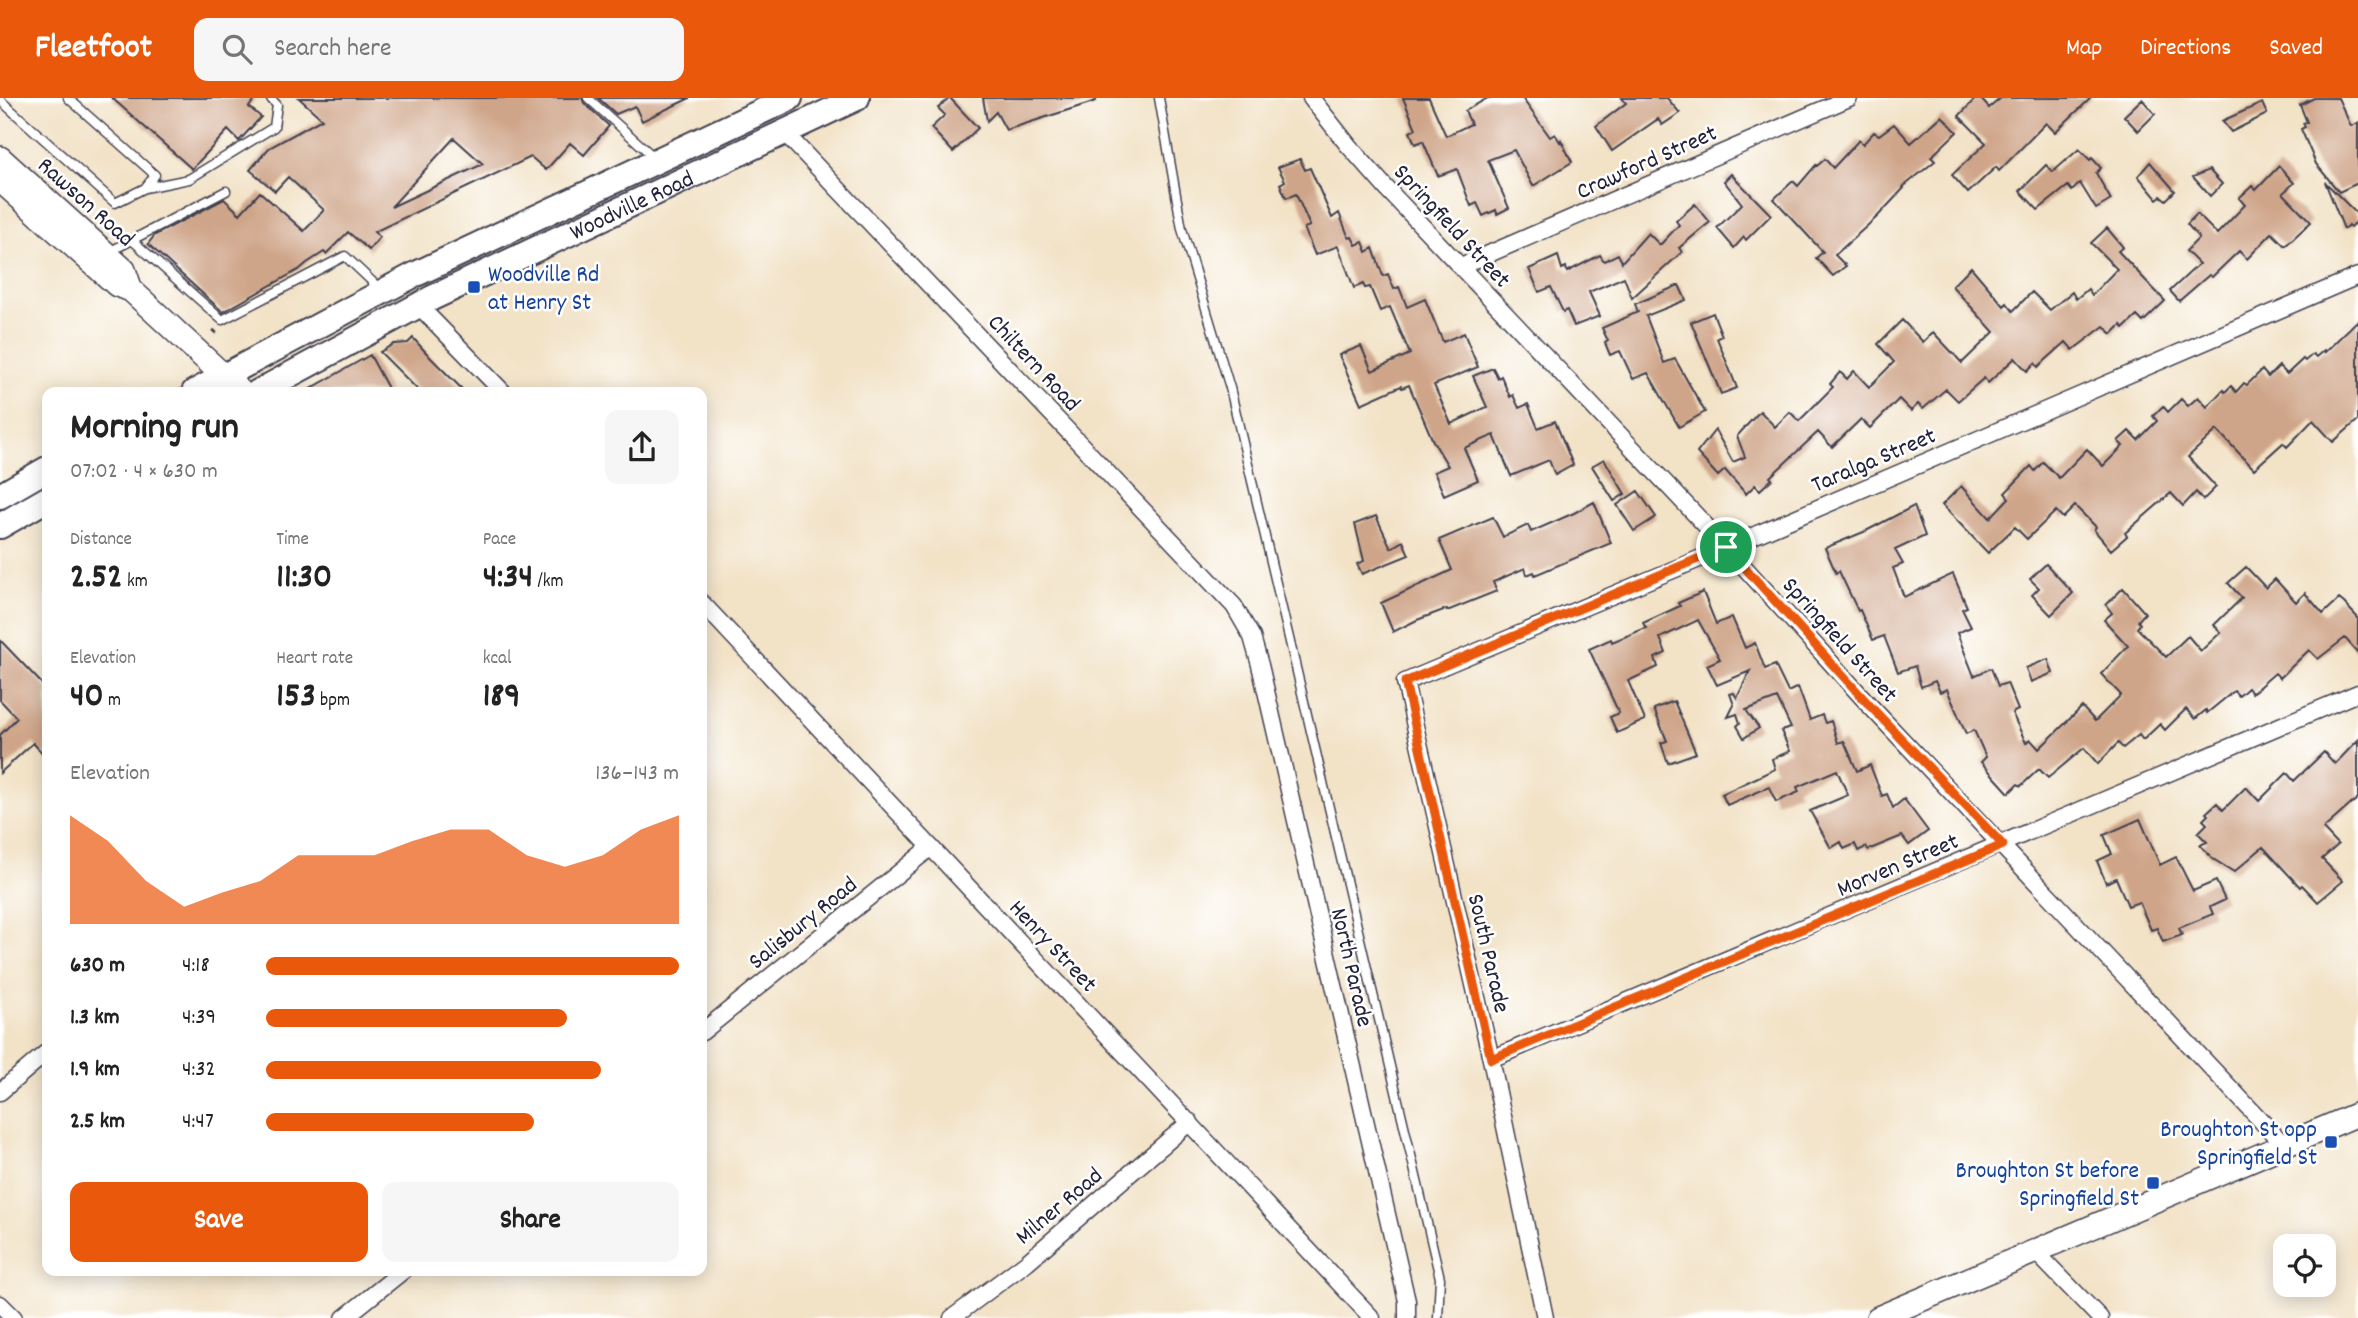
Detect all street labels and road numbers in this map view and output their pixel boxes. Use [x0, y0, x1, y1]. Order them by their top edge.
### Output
street label: Crawford Street [1572, 118, 1723, 210]
street label: Rawson Road [29, 150, 141, 256]
street label: Springfield Street [1384, 157, 1518, 297]
street label: Woodville Road [565, 163, 700, 251]
street label: Chiltern Road [979, 308, 1087, 421]
street label: Taralga Street [1807, 420, 1942, 503]
street label: Springfield Street [1773, 571, 1905, 712]
street label: Morven Street [1832, 826, 1964, 908]
street label: Salisbury Road [742, 870, 866, 979]
street label: South Parade [1457, 891, 1517, 1016]
street label: Henry Street [1000, 893, 1104, 1001]
street label: North Parade [1320, 905, 1380, 1030]
street label: Milner Road [1009, 1160, 1111, 1254]

